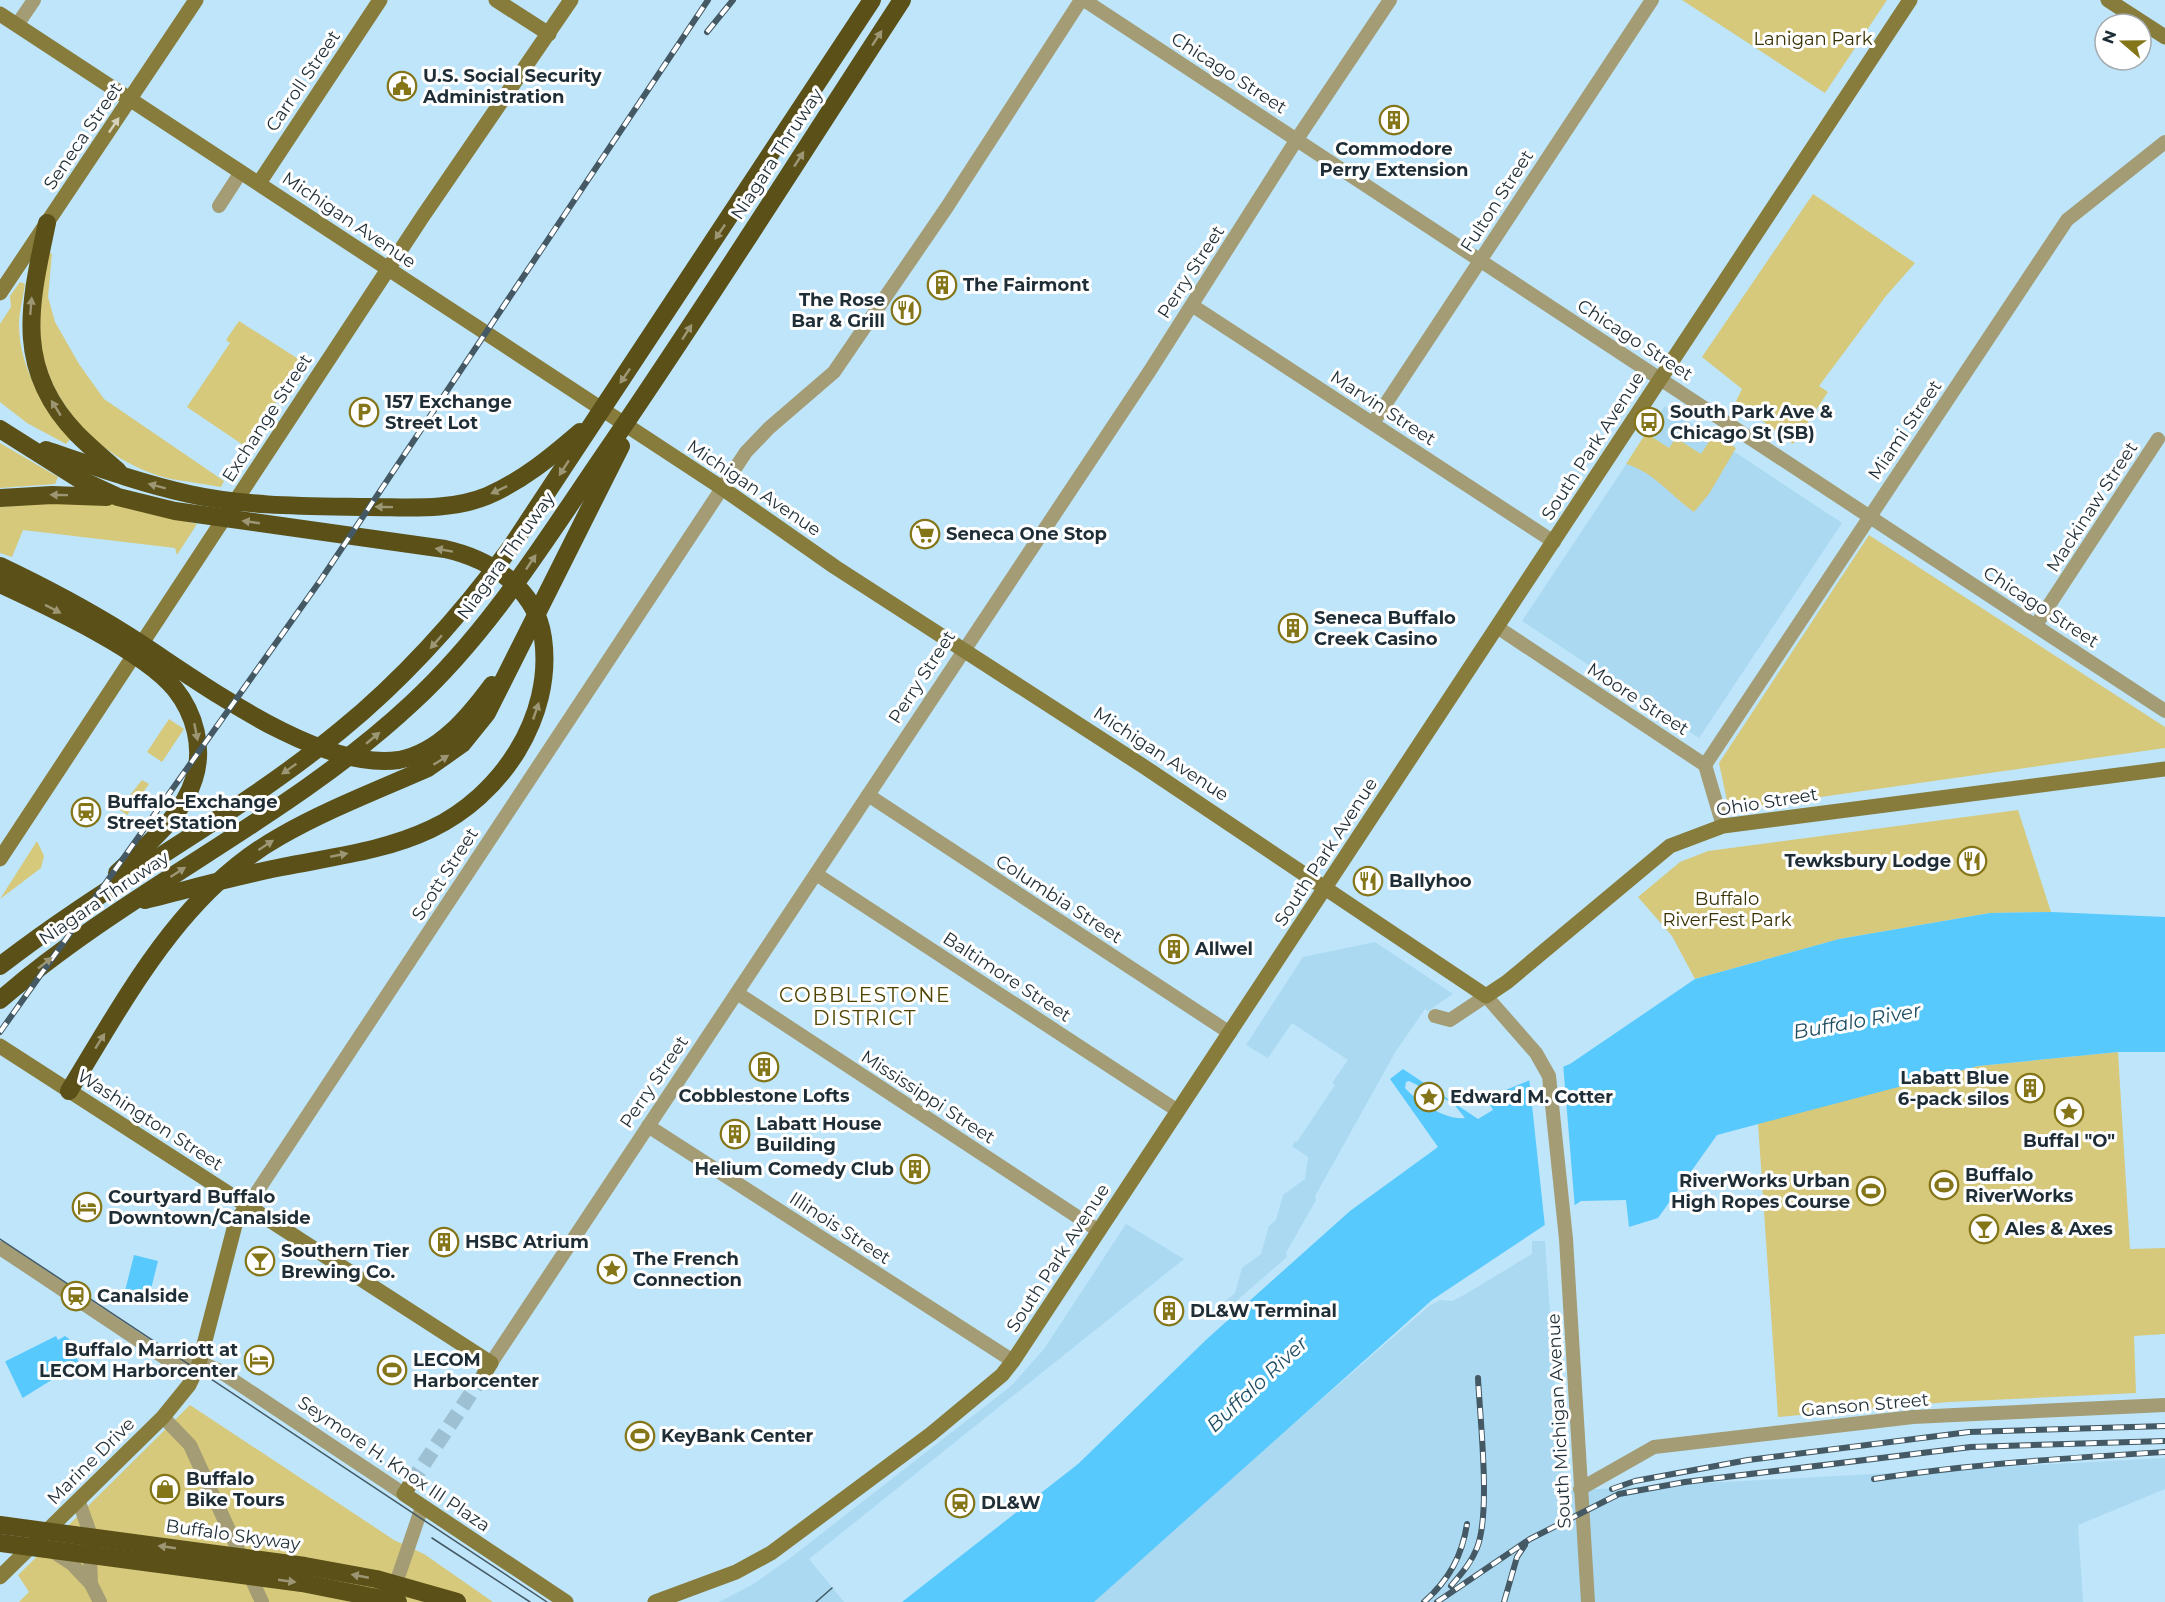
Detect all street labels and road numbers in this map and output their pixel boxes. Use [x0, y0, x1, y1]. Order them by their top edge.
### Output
street label: Carroll Street [261, 26, 345, 136]
street label: Chicago Street [1167, 27, 1291, 119]
street label: Seneca Street [39, 78, 127, 194]
street label: Niagara Thruway [726, 84, 828, 224]
street label: Fulton Street [1456, 146, 1538, 256]
street label: Michigan Avenue [278, 167, 420, 273]
street label: Perry Street [1153, 221, 1229, 323]
street label: Chicago Street [1573, 294, 1697, 386]
street label: Exchange Street [217, 350, 317, 486]
street label: Marvin Street [1326, 366, 1440, 450]
street label: South Park Avenue [1537, 368, 1649, 524]
street label: Miami Street [1864, 376, 1946, 484]
street label: Michigan Avenue [683, 435, 825, 541]
street label: Mackinaw Street [2042, 438, 2142, 576]
street label: Niagara Thruway [452, 488, 560, 624]
street label: Chicago Street [1979, 561, 2103, 653]
street label: Perry Street [884, 626, 960, 728]
street label: Moore Street [1583, 658, 1693, 740]
street label: Michigan Avenue [1089, 702, 1233, 806]
street label: South Park Avenue [1270, 774, 1382, 930]
street label: Ohio Street [1715, 783, 1819, 821]
street label: Scott Street [407, 824, 483, 924]
street label: Niagara Thruway [35, 846, 173, 950]
street label: Columbia Street [992, 850, 1126, 948]
street label: Baltimore Street [939, 927, 1075, 1027]
street label: Perry Street [615, 1032, 693, 1132]
street label: Mississippi Street [857, 1045, 999, 1149]
street label: Washington Street [73, 1065, 227, 1175]
street label: South Park Avenue [1002, 1180, 1114, 1336]
street label: Illinois Street [785, 1187, 895, 1269]
street label: South Michigan Avenue [1542, 1313, 1576, 1529]
street label: Ganson Street [1800, 1388, 1930, 1422]
street label: Seymore H. Knox III Plaza [294, 1391, 494, 1537]
street label: Marine Drive [43, 1413, 139, 1509]
street label: Buffalo Skyway [164, 1515, 302, 1555]

